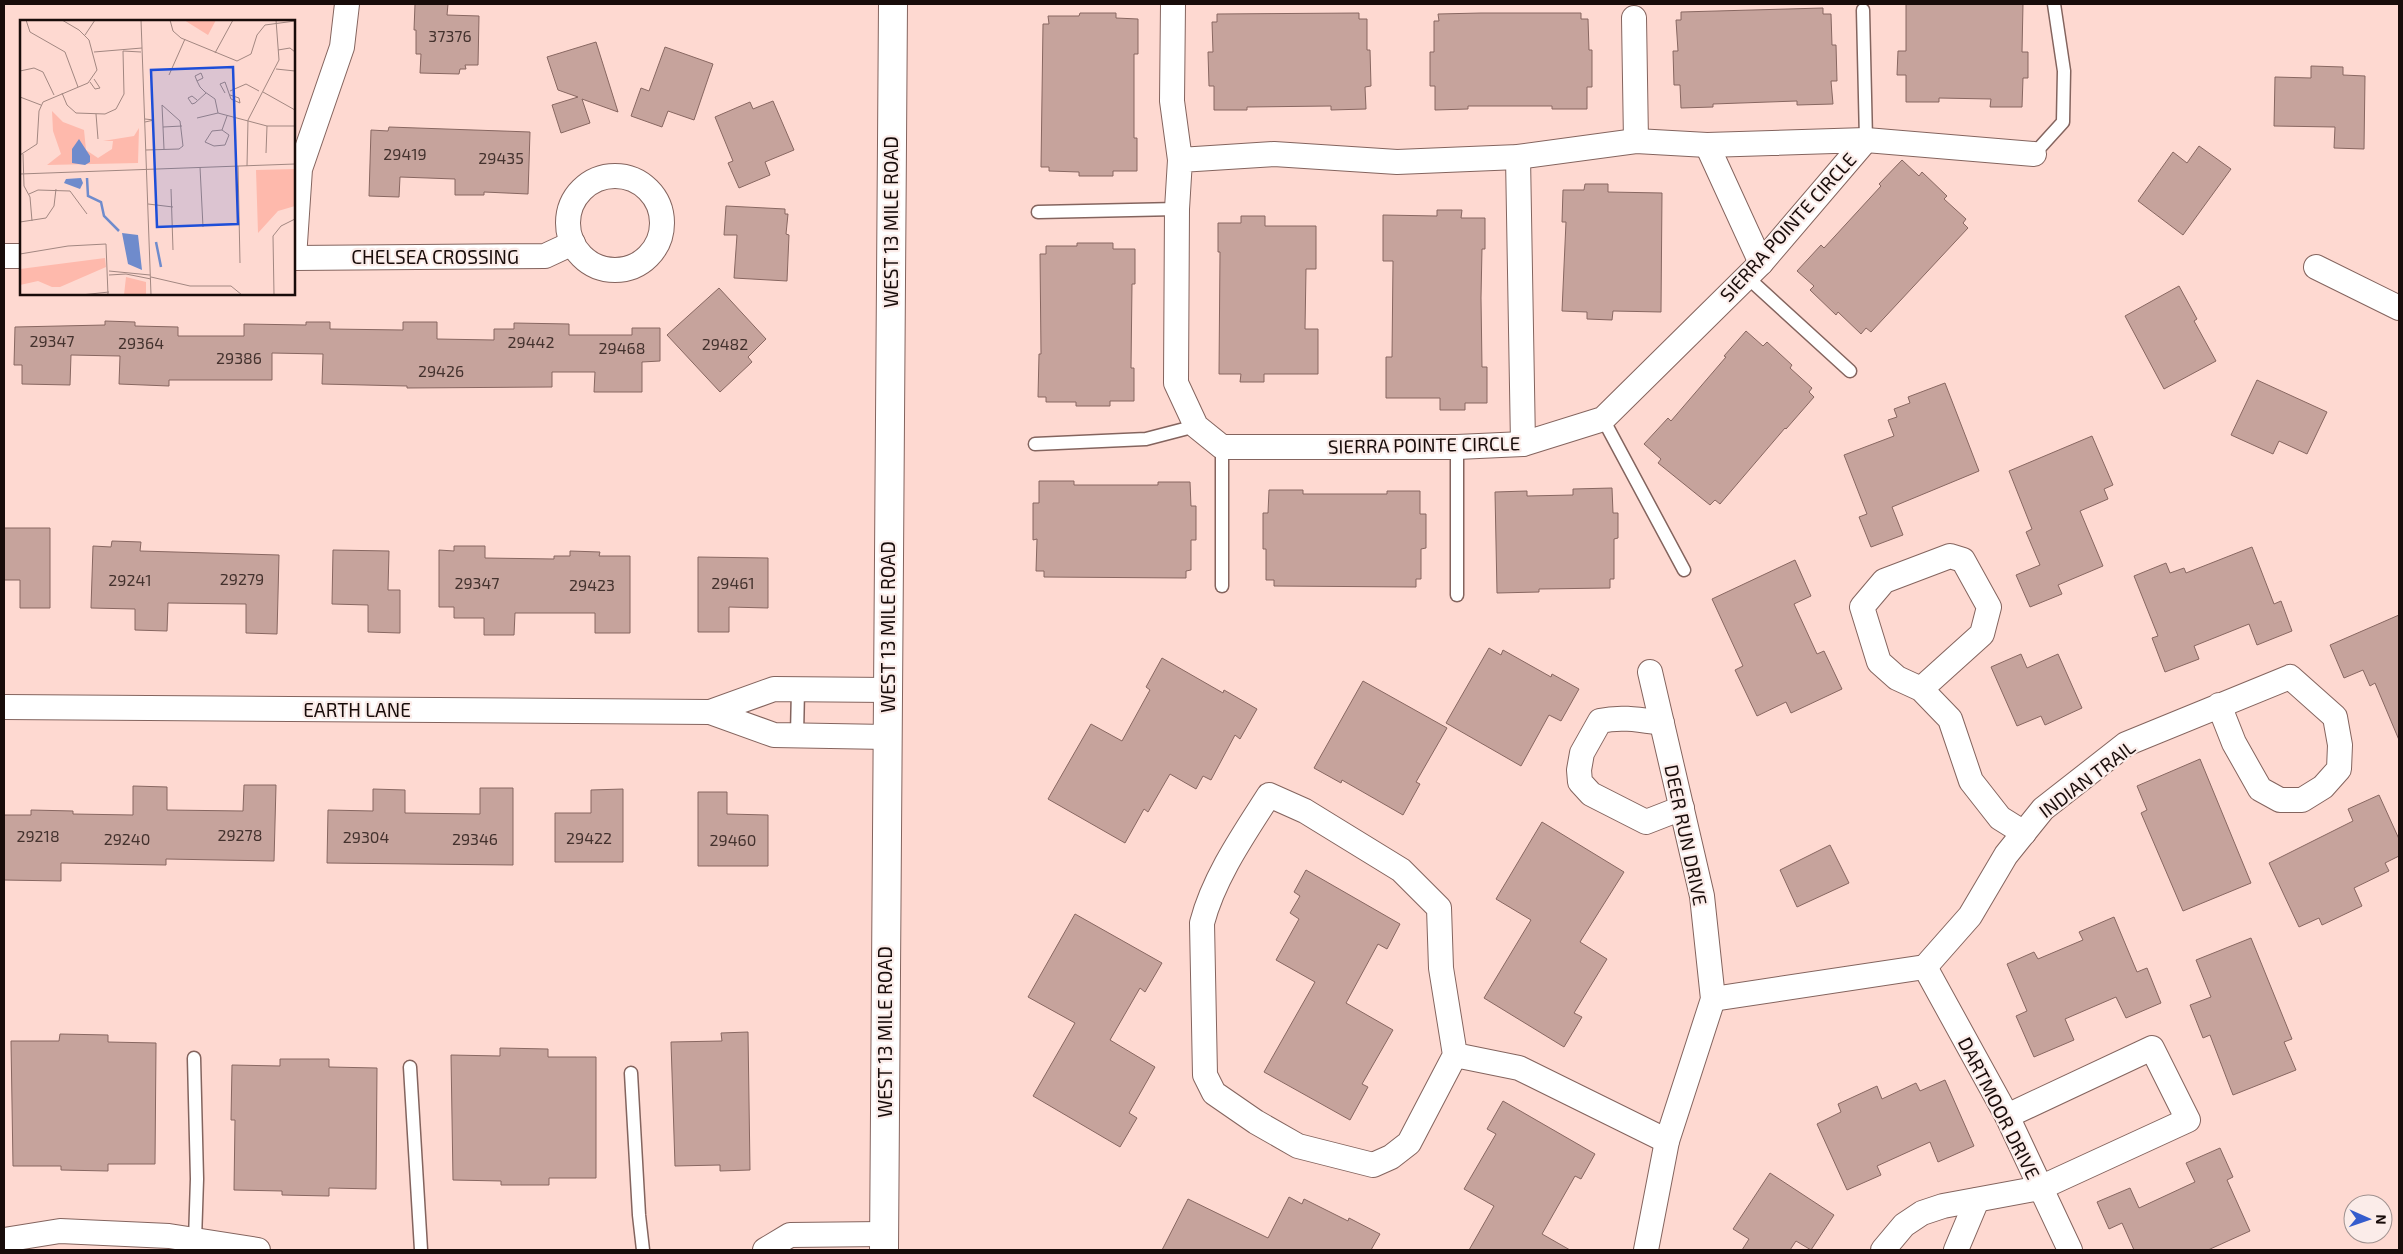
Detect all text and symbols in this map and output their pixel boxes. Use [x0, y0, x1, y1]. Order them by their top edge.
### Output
inset map [20, 20, 295, 295]
house number: 37376 [428, 26, 472, 45]
street label: WEST 13 MILE ROAD [879, 136, 902, 308]
house number: 29419 [383, 144, 427, 163]
house number: 29435 [478, 148, 524, 167]
street label: SIERRA POINTE CIRCLE [1715, 148, 1861, 306]
street label: CHELSEA CROSSING [351, 245, 519, 268]
house number: 29347 [29, 331, 75, 350]
house number: 29442 [508, 332, 554, 351]
house number: 29364 [118, 333, 164, 352]
house number: 29482 [702, 334, 748, 353]
house number: 29468 [599, 338, 645, 357]
house number: 29386 [216, 348, 262, 367]
house number: 29426 [418, 361, 464, 380]
street label: SIERRA POINTE CIRCLE [1328, 431, 1520, 458]
street label: WEST 13 MILE ROAD [876, 541, 899, 713]
house number: 29279 [220, 569, 264, 588]
house number: 29241 [108, 570, 152, 589]
house number: 29347 [454, 573, 500, 592]
house number: 29461 [711, 573, 755, 592]
house number: 29423 [569, 575, 615, 594]
street label: EARTH LANE [303, 698, 411, 721]
street label: INDIAN TRAIL [2034, 735, 2139, 822]
street label: DEER RUN DRIVE [1660, 762, 1713, 907]
house number: 29278 [217, 825, 263, 844]
house number: 29218 [16, 826, 60, 845]
house number: 29304 [343, 827, 389, 846]
house number: 29422 [566, 828, 612, 847]
house number: 29240 [104, 829, 150, 848]
house number: 29346 [452, 829, 498, 848]
house number: 29460 [710, 830, 756, 849]
street label: WEST 13 MILE ROAD [873, 946, 896, 1118]
street label: DARTMOOR DRIVE [1954, 1033, 2045, 1183]
north arrow [2343, 1194, 2393, 1244]
text: N [2373, 1214, 2390, 1225]

